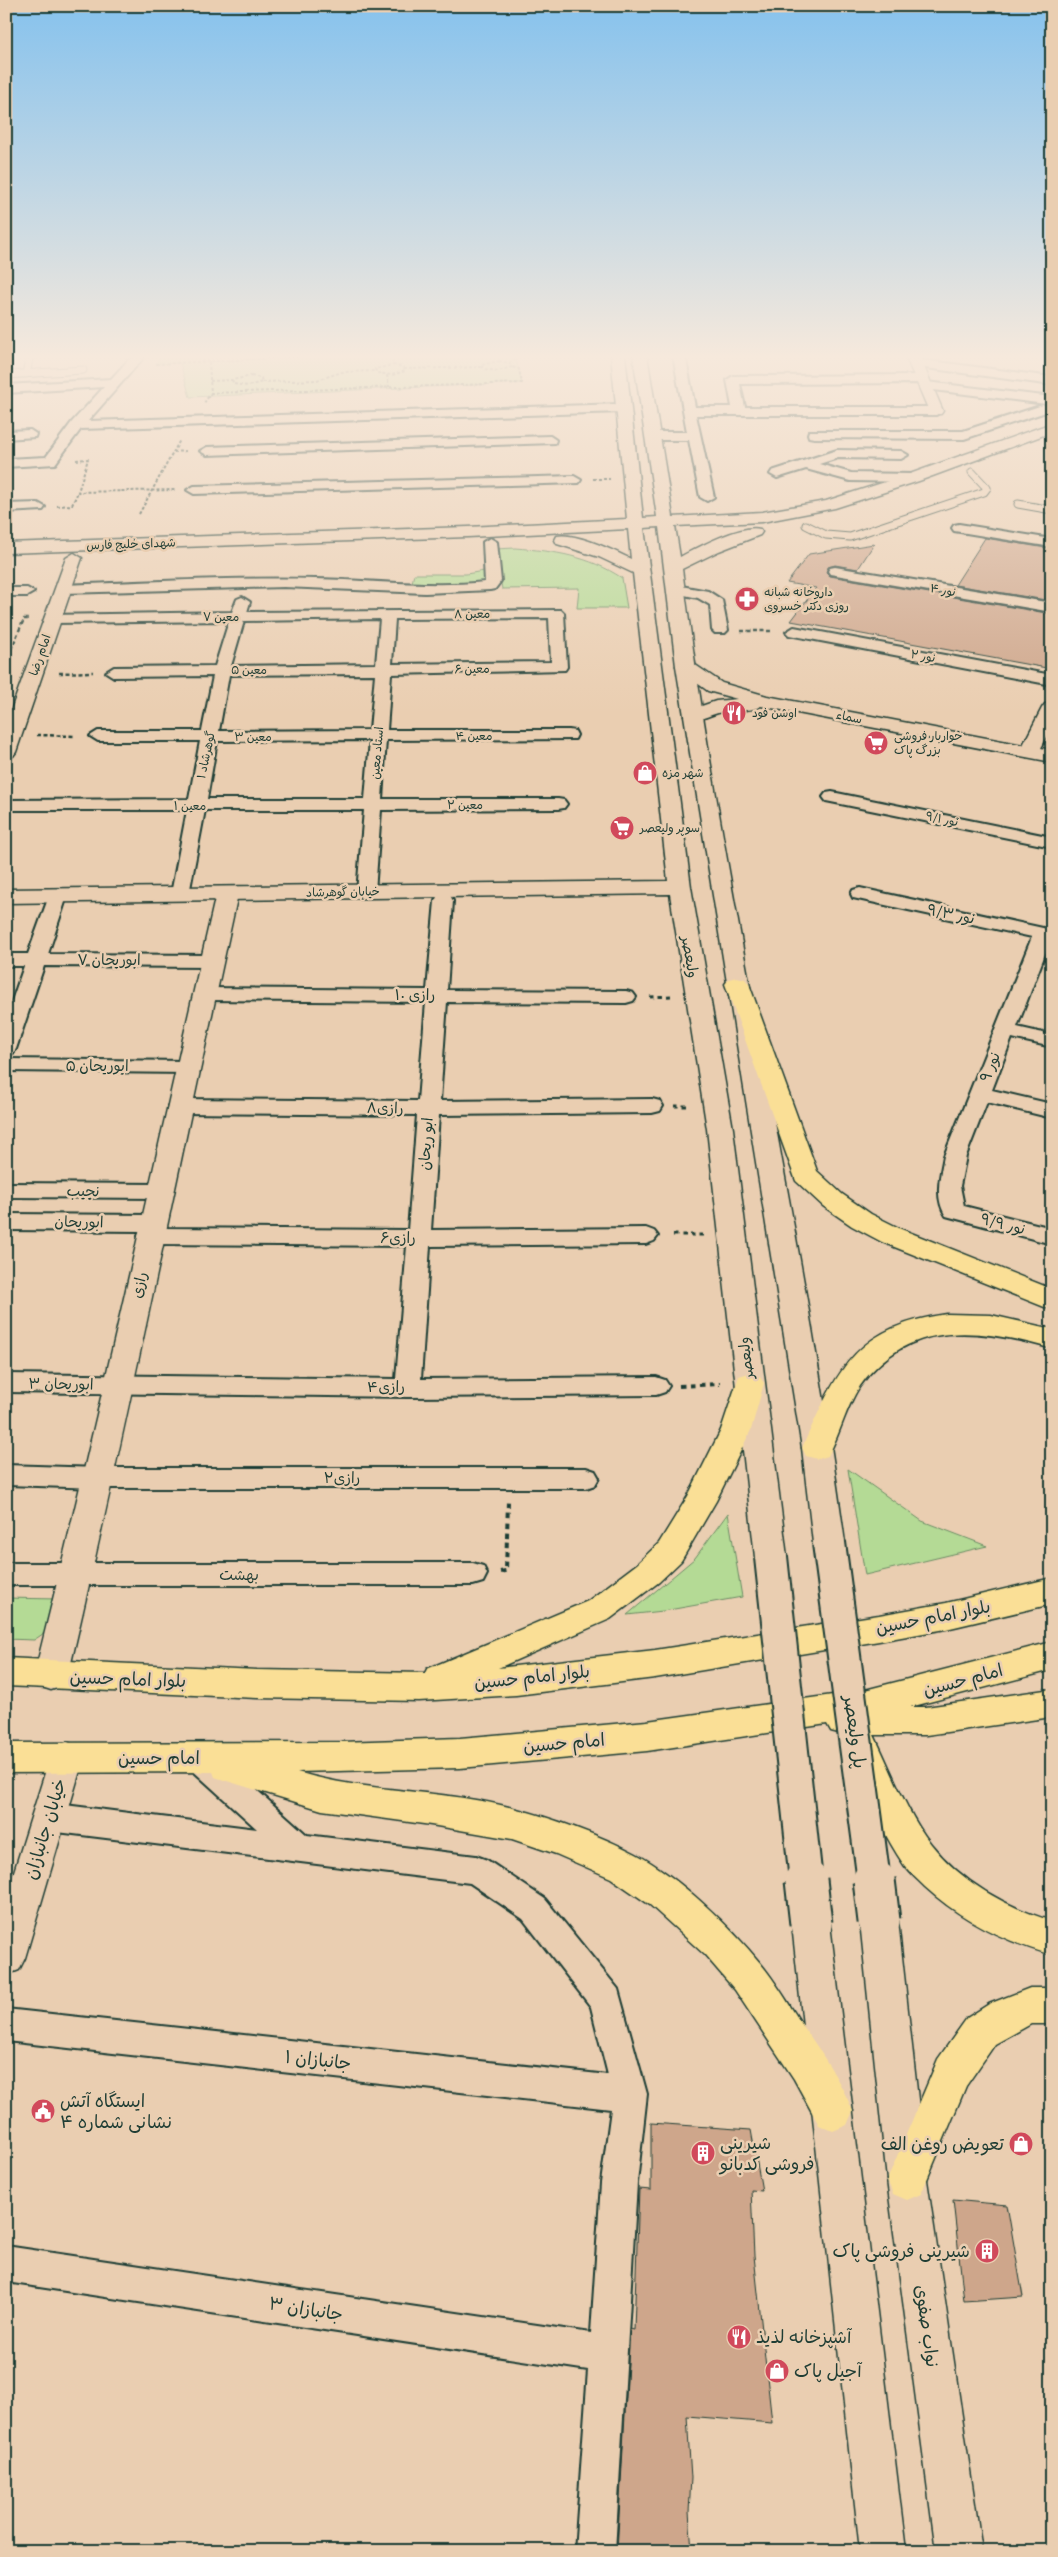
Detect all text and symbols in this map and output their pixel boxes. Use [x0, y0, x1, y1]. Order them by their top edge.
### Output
street label: شهدای خلیج فارس [86, 534, 176, 555]
street label: نور ۴ [929, 580, 957, 599]
place label: داروخانه شبانه روزی دکتر خسروی [764, 584, 849, 614]
pharmacy icon: داروخانه شبانه روزی دکتر خسروی [734, 586, 760, 612]
street label: معین ۸ [454, 606, 490, 621]
street label: معین ۷ [203, 609, 239, 624]
street label: امام رضا [25, 632, 56, 678]
street label: نور ۲ [910, 646, 937, 665]
street label: معین ۶ [454, 661, 490, 676]
street label: معین ۵ [231, 662, 267, 677]
restaurant icon: اوشن فود [721, 700, 747, 726]
place label: اوشن فود [752, 705, 797, 721]
street label: سماء [835, 707, 864, 726]
street label: استاد معین [367, 726, 386, 780]
street label: معین ۴ [456, 728, 492, 743]
place label: خواربار فروشی بزرگ پاک [894, 728, 963, 758]
street label: معین ۳ [234, 729, 272, 744]
street label: گوهرشاد ۱ [193, 730, 218, 780]
supermarket icon: خواربار فروشی بزرگ پاک [863, 730, 889, 756]
shop icon: شهر مزه [632, 760, 658, 786]
place label: شهر مزه [662, 765, 703, 780]
street label: معین ۲ [447, 797, 483, 812]
street label: معین ۱ [174, 798, 206, 813]
street label: نور ۹/۱ [924, 808, 960, 829]
supermarket icon: سوپر ولیعصر [609, 815, 635, 841]
place label: سوپر ولیعصر [639, 820, 700, 836]
street label: خیابان گوهرشاد [306, 883, 380, 901]
street label: نور ۹/۳ [926, 899, 977, 928]
street label: ولیعصر [677, 933, 703, 979]
street label: ابوریحان ۷ [77, 950, 141, 969]
street label: رازی ۱۰ [395, 985, 435, 1004]
street label: نور ۹ [975, 1049, 1004, 1084]
street label: ابوریحان ۵ [65, 1056, 129, 1075]
street label: رازی۸ [366, 1098, 404, 1117]
street label: ابو ریحان [414, 1117, 437, 1171]
street label: نجیب [66, 1181, 100, 1200]
street label: نور ۹/۹ [979, 1209, 1027, 1238]
street label: ابوریحان [54, 1212, 104, 1231]
street label: رازی۶ [380, 1228, 416, 1247]
street label: رازی [126, 1270, 151, 1300]
street label: ولیعصر [733, 1336, 758, 1382]
street label: ابوریحان ۳ [28, 1373, 94, 1394]
street label: رازی۴ [367, 1377, 405, 1396]
street label: رازی۲ [324, 1468, 360, 1487]
street label: بهشت [219, 1565, 259, 1584]
street label: بلوار امام حسین [874, 1594, 993, 1642]
street label: امام حسین [920, 1658, 1006, 1704]
street label: بلوار امام حسین [473, 1659, 591, 1697]
street label: بلوار امام حسین [69, 1665, 187, 1695]
street label: پل ولیعصر [838, 1692, 872, 1770]
street label: امام حسین [522, 1727, 606, 1761]
street label: امام حسین [118, 1746, 200, 1772]
street label: خیابان جانبازان [18, 1775, 71, 1882]
street label: جانبازان ۱ [284, 2045, 352, 2074]
place label: ایستگاه آتش نشانی شماره ۴ [60, 2089, 172, 2133]
public building icon: ایستگاه آتش نشانی شماره ۴ [30, 2098, 56, 2124]
place label: شیرینی فروشی کدبانو [718, 2131, 814, 2175]
shop icon: تعویض روغن الف [1008, 2131, 1034, 2157]
place label: تعویض روغن الف [881, 2132, 1005, 2156]
building icon: شیرینی فروشی کدبانو [690, 2140, 716, 2166]
building icon: شیرینی فروشی پاک [974, 2238, 1000, 2264]
place label: شیرینی فروشی پاک [832, 2239, 970, 2263]
street label: نواب صفوی [910, 2283, 945, 2369]
street label: جانبازان ۳ [267, 2291, 345, 2326]
restaurant icon: آشپزخانه لذیذ [726, 2324, 752, 2350]
place label: آشپزخانه لذیذ [756, 2325, 853, 2349]
shop icon: آجیل پاک [764, 2358, 790, 2384]
place label: آجیل پاک [794, 2359, 863, 2383]

